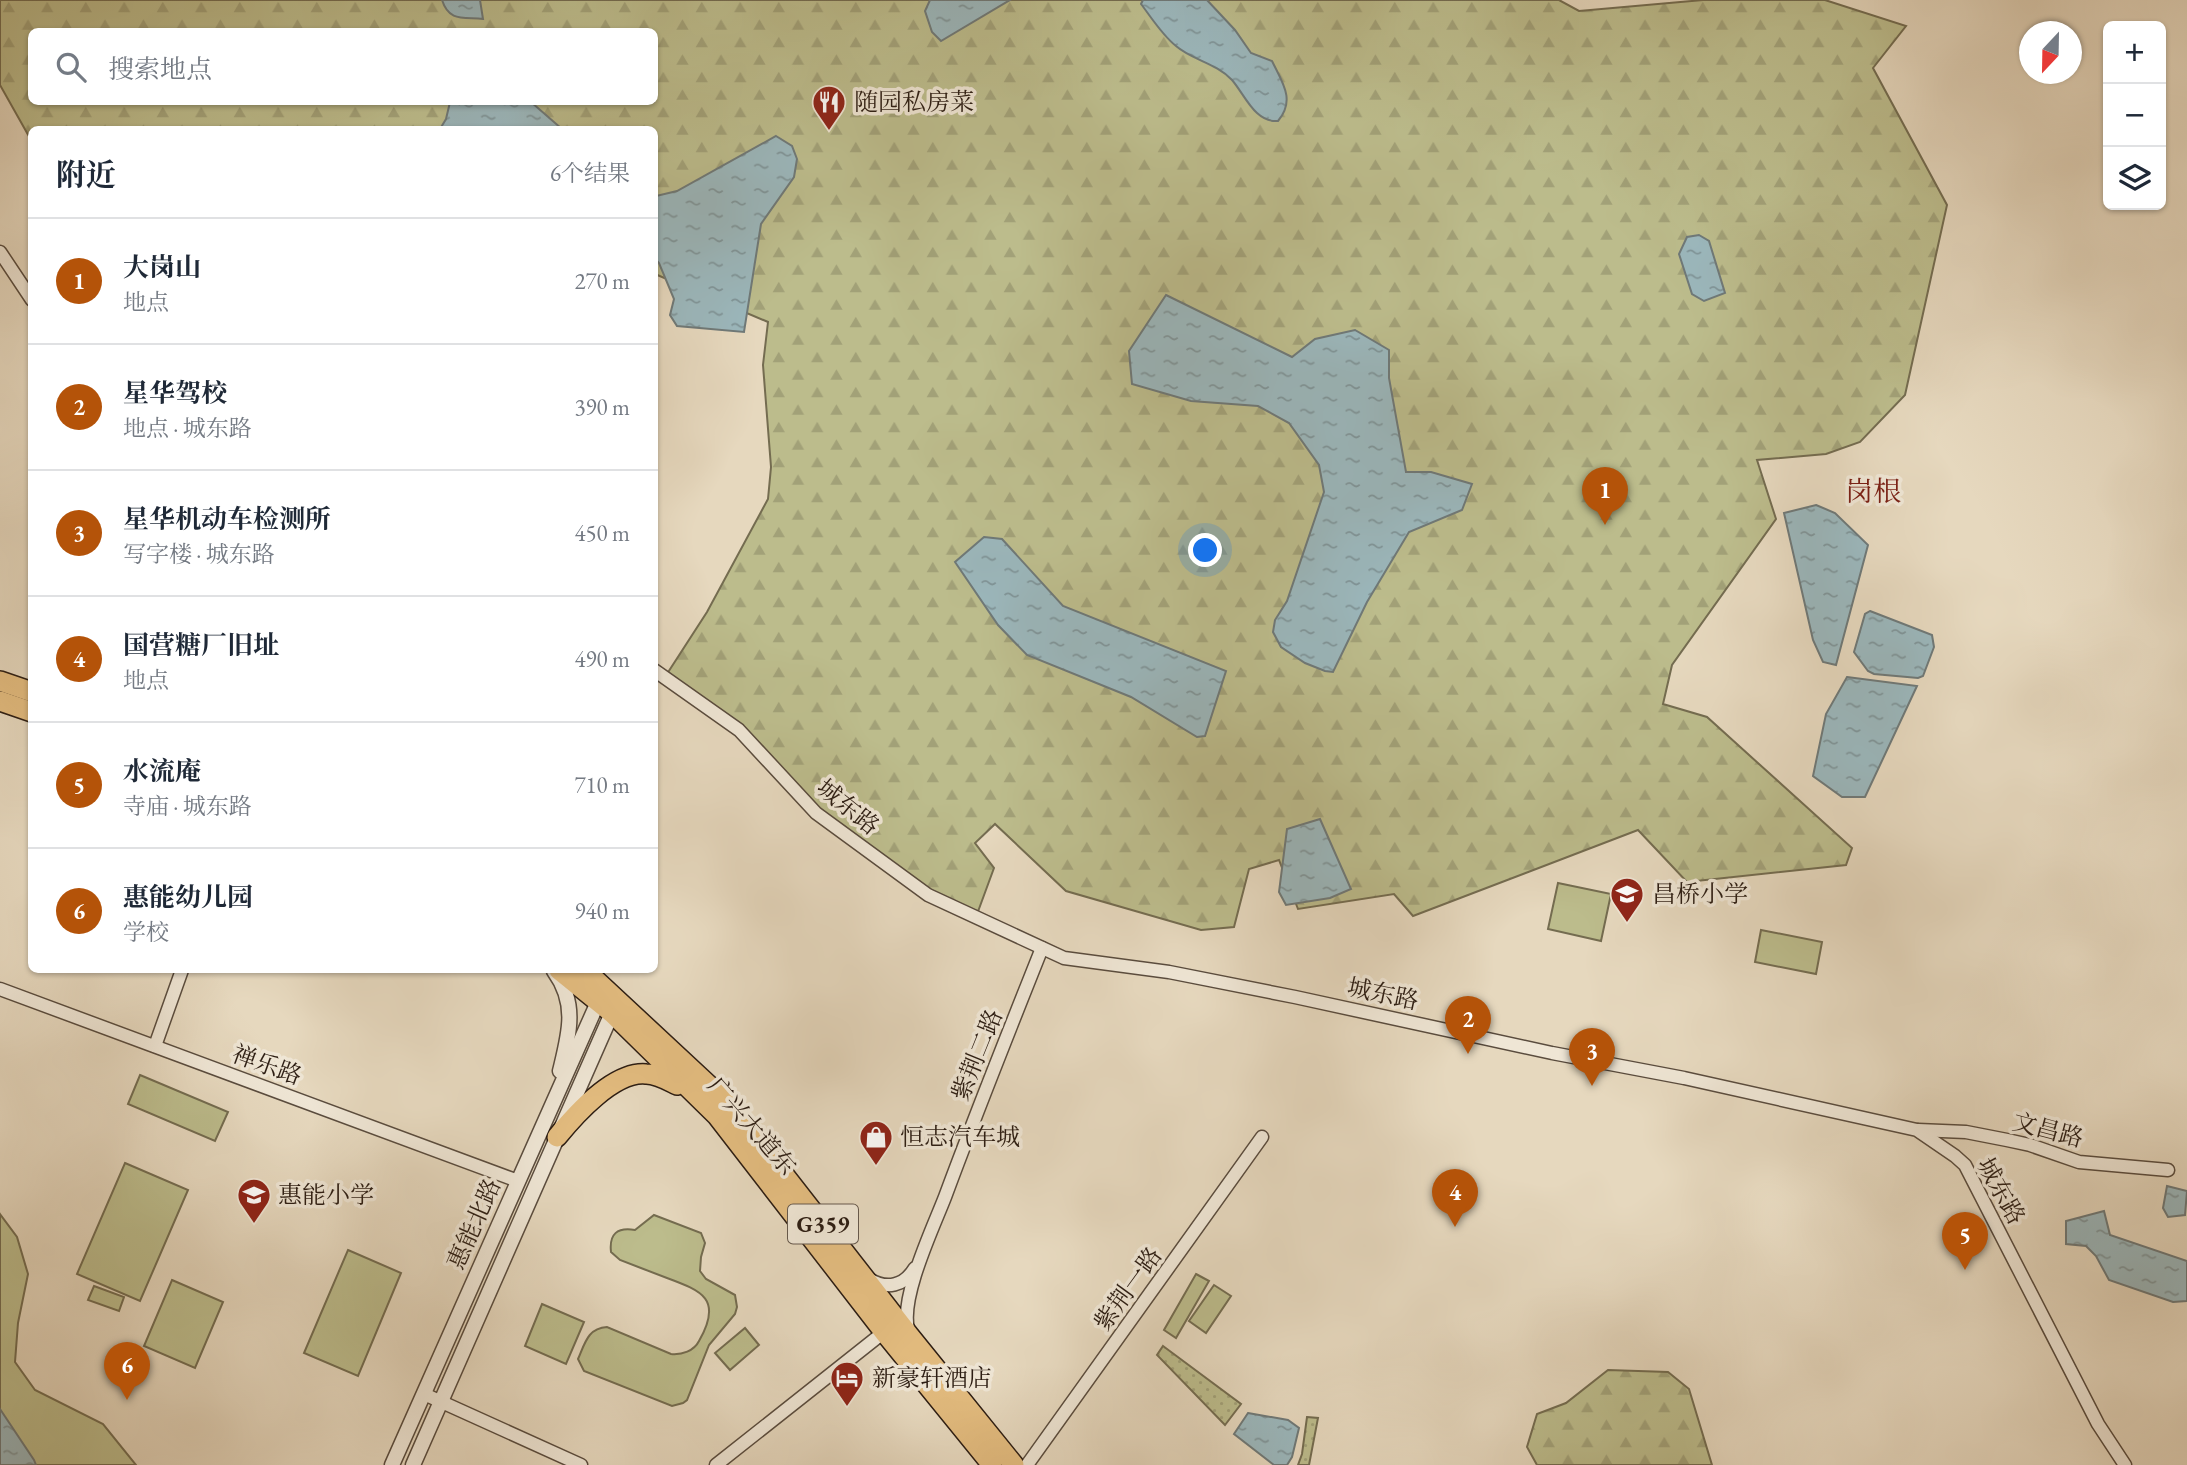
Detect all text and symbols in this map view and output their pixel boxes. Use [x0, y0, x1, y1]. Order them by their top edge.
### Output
north arrow [2019, 21, 2082, 84]
map controls [2103, 21, 2166, 210]
button: + [2103, 21, 2166, 84]
search box [28, 28, 658, 105]
icon: search [52, 48, 90, 86]
text: 搜索地点 [108, 52, 212, 86]
restaurant icon: 随园私房菜 [810, 83, 848, 132]
button: − [2103, 84, 2166, 147]
place label: 随园私房菜 [854, 86, 974, 117]
button: layers [2103, 147, 2166, 210]
text: 附近 [56, 155, 116, 194]
text: 6个结果 [550, 158, 630, 188]
text: 大岗山 [123, 250, 201, 284]
text: 1 [73, 266, 85, 296]
text: 270 m [574, 266, 630, 296]
text: 地点 [123, 287, 169, 317]
text: 星华驾校 [123, 376, 227, 410]
text: 2 [73, 392, 85, 422]
text: 390 m [574, 392, 630, 422]
text: 地点 · 城东路 [123, 413, 252, 443]
pin: 1 [1582, 467, 1628, 525]
district label: 岗根 [1845, 473, 1901, 509]
text: 星华机动车检测所 [123, 502, 331, 536]
text: 3 [73, 518, 85, 548]
text: 450 m [574, 518, 630, 548]
your location [1188, 533, 1222, 567]
text: 写字楼 · 城东路 [123, 539, 275, 569]
text: 国营糖厂旧址 [123, 628, 279, 662]
text: 4 [73, 644, 85, 674]
text: 490 m [574, 644, 630, 674]
text: 地点 [123, 665, 169, 695]
text: 水流庵 [123, 754, 201, 788]
text: 5 [73, 770, 85, 800]
text: 710 m [574, 770, 630, 800]
street label: 城东路 [811, 772, 886, 841]
text: 寺庙 · 城东路 [123, 791, 252, 821]
school or university icon: 昌桥小学 [1608, 875, 1646, 924]
place label: 昌桥小学 [1652, 878, 1748, 909]
text: 惠能幼儿园 [123, 880, 253, 914]
text: 6 [73, 896, 85, 926]
text: 940 m [574, 896, 630, 926]
text: 学校 [123, 917, 169, 947]
street label: 城东路 [1345, 971, 1422, 1016]
pin: 2 [1445, 996, 1491, 1054]
street label: 紫荆二路 [944, 1005, 1009, 1105]
pin: 3 [1569, 1028, 1615, 1086]
street label: 禅乐路 [228, 1038, 306, 1091]
street label: 广兴大道东 [701, 1070, 803, 1181]
street label: 文昌路 [2009, 1105, 2087, 1154]
shop icon: 恒志汽车城 [857, 1118, 895, 1167]
place label: 恒志汽车城 [900, 1121, 1020, 1152]
street label: 城东路 [1970, 1152, 2032, 1230]
pin: 4 [1432, 1169, 1478, 1227]
street label: 惠能北路 [440, 1174, 507, 1274]
school or university icon: 惠能小学 [235, 1176, 273, 1225]
place label: 惠能小学 [278, 1179, 374, 1210]
road number: G359 [788, 1204, 858, 1244]
pin: 5 [1942, 1212, 1988, 1270]
street label: 紫荆一路 [1087, 1241, 1168, 1337]
pin: 6 [104, 1342, 150, 1400]
hotel icon: 新豪轩酒店 [828, 1359, 866, 1408]
place label: 新豪轩酒店 [872, 1362, 992, 1393]

